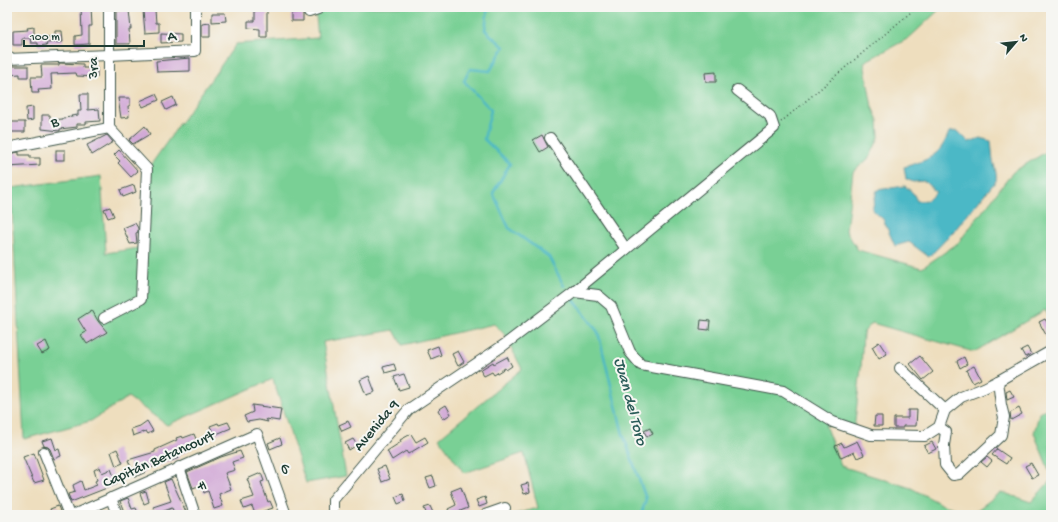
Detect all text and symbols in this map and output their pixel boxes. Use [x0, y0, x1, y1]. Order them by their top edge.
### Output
scale bar [24, 22, 144, 48]
north arrow [996, 22, 1036, 62]
street label: A [167, 28, 178, 46]
text: 100 m [29, 31, 60, 45]
text: N [1016, 32, 1030, 44]
street label: 3ra [85, 57, 103, 80]
street label: B [49, 113, 61, 133]
water label: Juan del Toro [608, 356, 650, 448]
street label: Avenida 9 [350, 396, 404, 455]
street label: Capitán Betancourt [100, 426, 219, 493]
street label: G [275, 461, 295, 477]
street label: F [191, 478, 211, 494]

